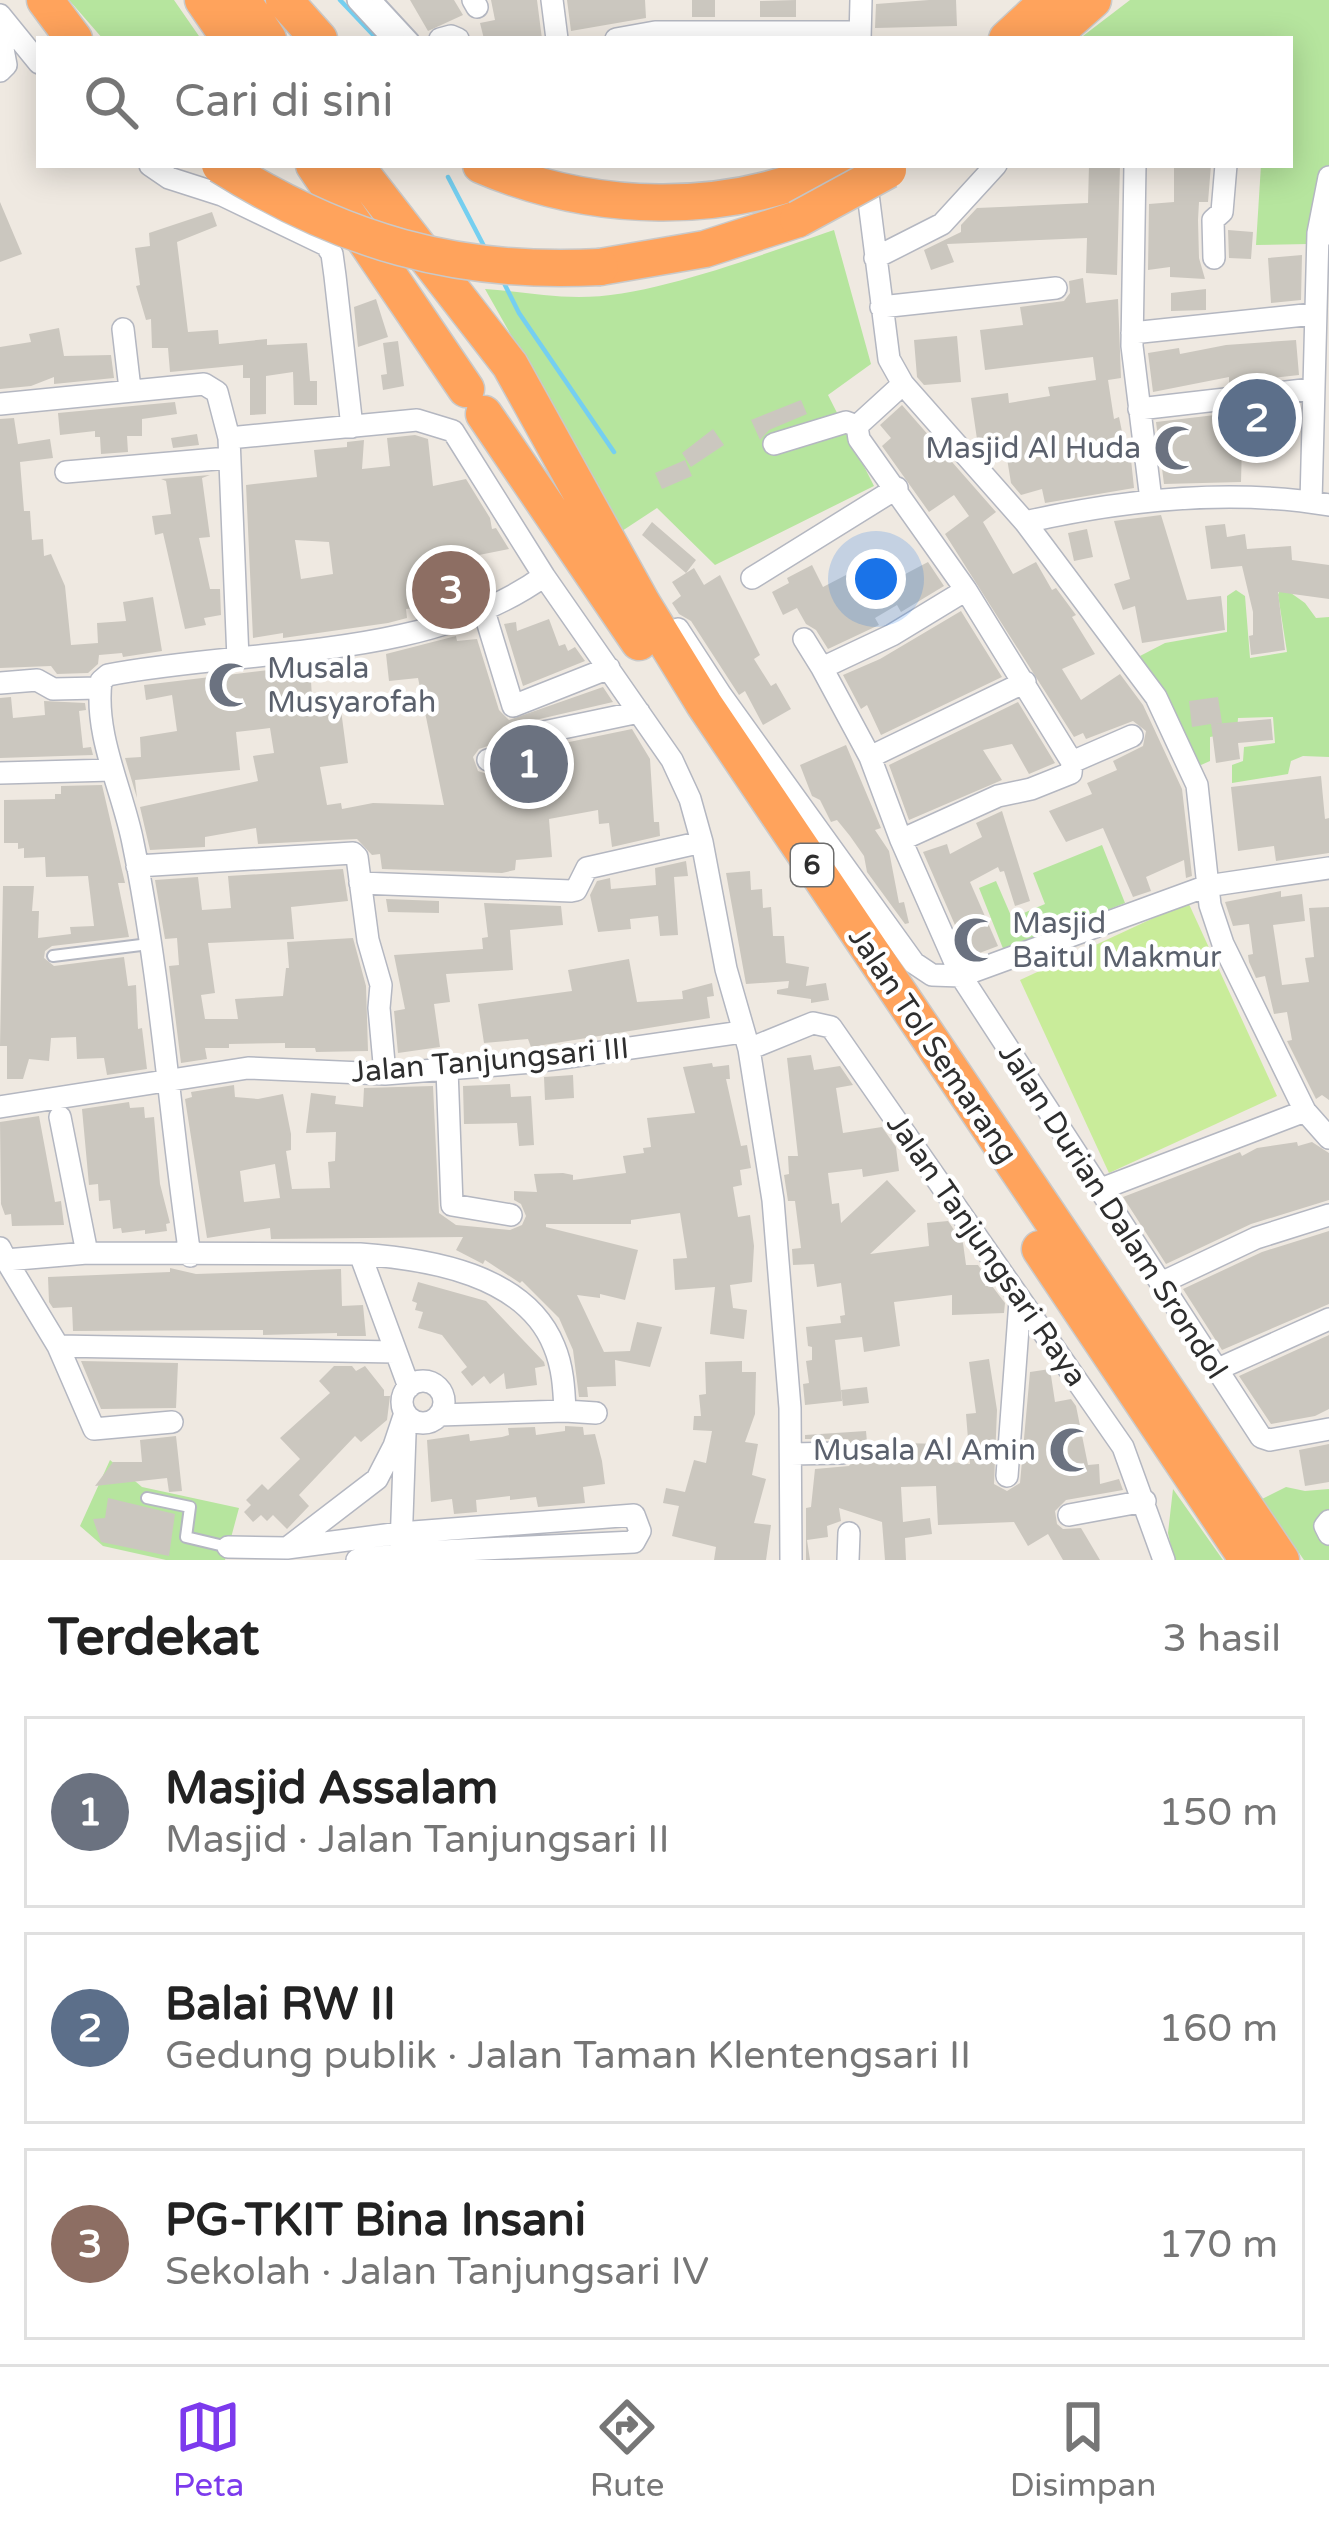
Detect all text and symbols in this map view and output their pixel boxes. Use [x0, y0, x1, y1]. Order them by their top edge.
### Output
search box [36, 36, 1293, 168]
icon: search [78, 69, 144, 135]
text: Cari di sini [174, 75, 393, 129]
pin: 2 [1218, 373, 1296, 463]
mosque icon: Masjid Al Huda [1152, 423, 1202, 473]
place label: Masjid Al Huda [925, 430, 1141, 467]
pin: 3 [412, 545, 490, 635]
your location [846, 549, 906, 609]
place label: Musala Musyarofah [267, 650, 436, 721]
mosque icon: Musala Musyarofah [206, 660, 256, 710]
pin: 1 [490, 719, 568, 809]
road number: 6 [791, 844, 833, 886]
place label: Masjid Baitul Makmur [1012, 905, 1222, 976]
mosque icon: Masjid Baitul Makmur [951, 915, 1001, 965]
street label: Jalan Tol Semarang [840, 920, 1025, 1170]
street label: Jalan Tanjungsari III [349, 1030, 631, 1091]
street label: Jalan Durian Dalam Srondol [990, 1036, 1235, 1386]
street label: Jalan Tanjungsari Raya [878, 1107, 1095, 1394]
mosque icon: Musala Al Amin [1047, 1425, 1097, 1475]
place label: Musala Al Amin [813, 1432, 1036, 1469]
text: Terdekat [48, 1607, 259, 1669]
text: 3 hasil [1163, 1615, 1281, 1662]
text: Masjid Assalam [165, 1762, 498, 1816]
text: 1 [78, 1789, 102, 1836]
text: 150 m [1159, 1789, 1278, 1836]
text: Masjid · Jalan Tanjungsari II [165, 1816, 670, 1863]
text: Balai RW II [165, 1978, 396, 2032]
text: 2 [78, 2005, 102, 2052]
text: 160 m [1159, 2005, 1278, 2052]
text: Gedung publik · Jalan Taman Klentengsari II [165, 2032, 971, 2079]
text: PG-TKIT Bina Insani [165, 2194, 586, 2248]
text: 3 [78, 2221, 102, 2268]
text: 170 m [1159, 2221, 1278, 2268]
text: Sekolah · Jalan Tanjungsari IV [165, 2248, 709, 2295]
tab: Peta [173, 2394, 244, 2505]
tab: Rute [590, 2394, 664, 2505]
tab: Disimpan [1010, 2394, 1156, 2505]

